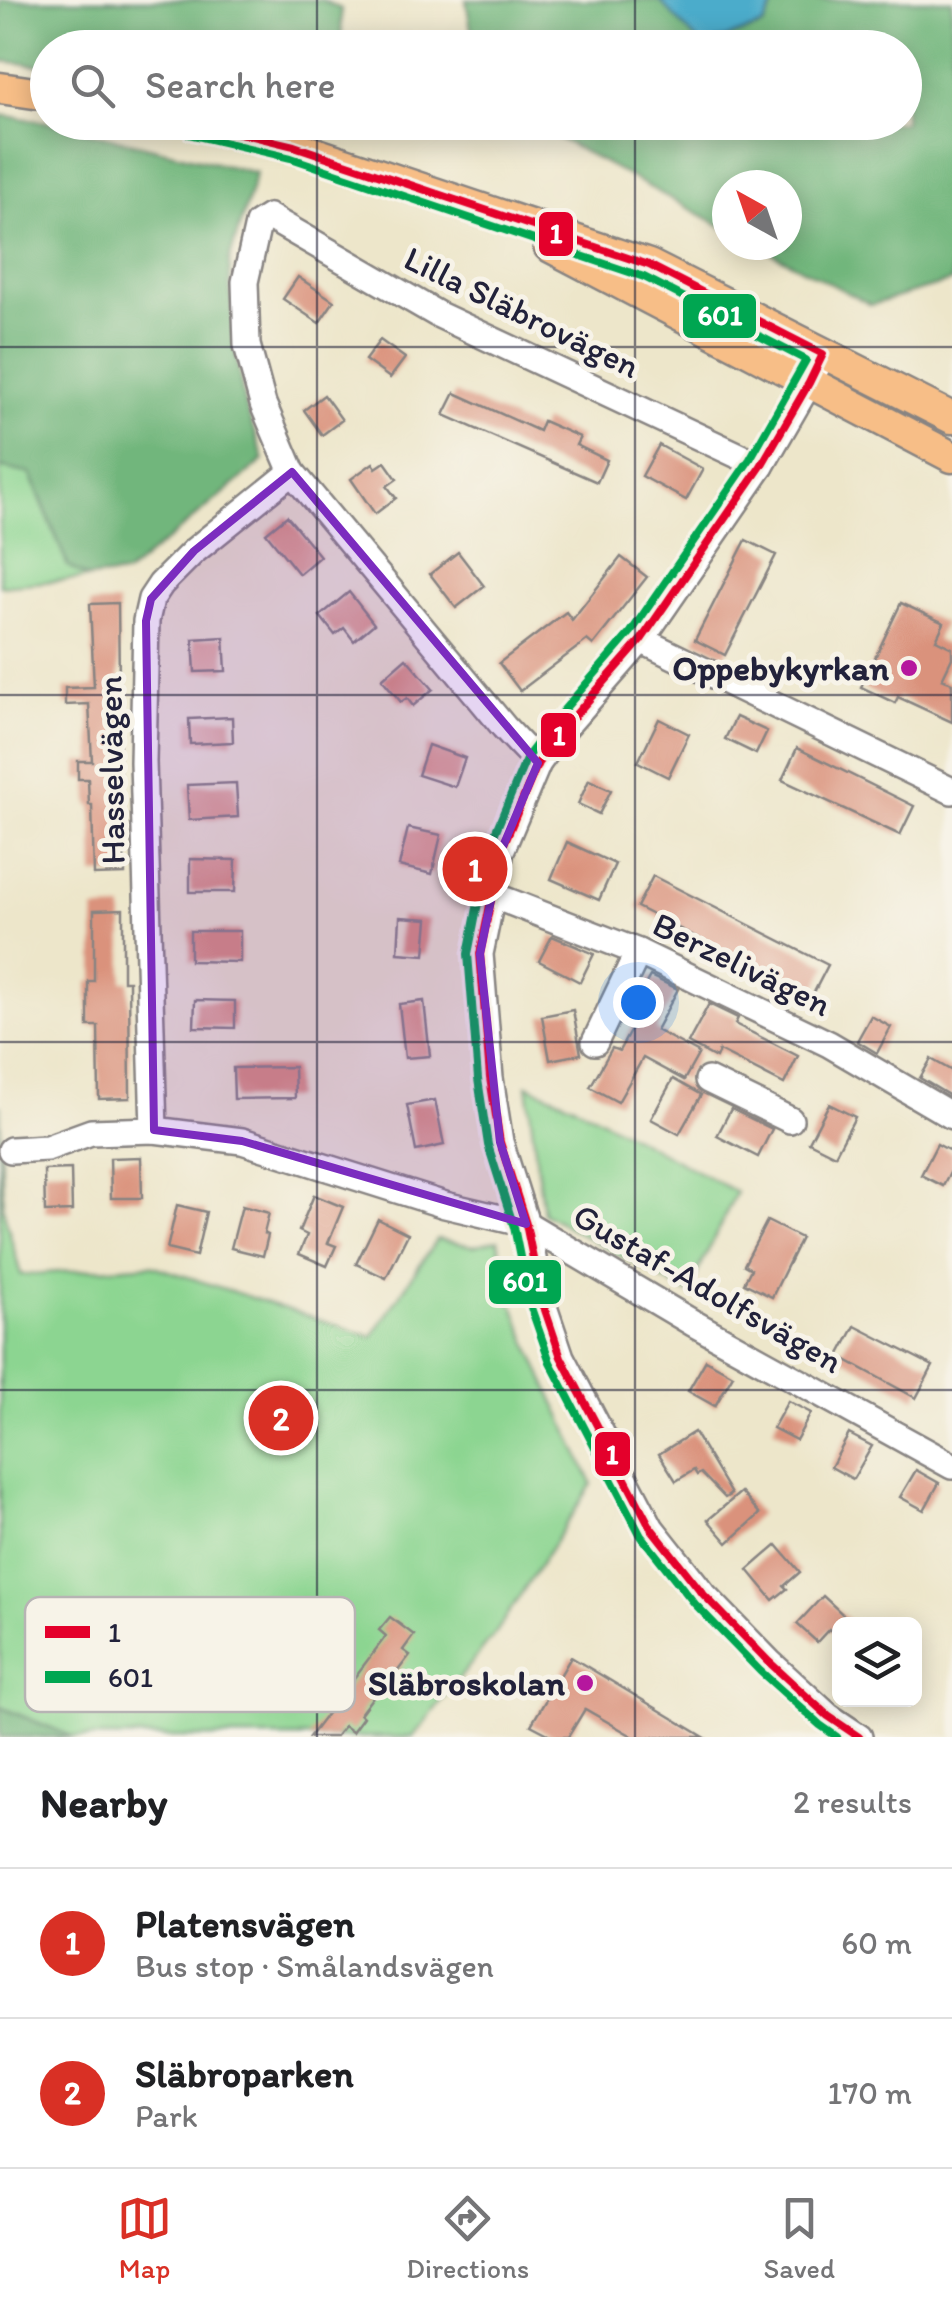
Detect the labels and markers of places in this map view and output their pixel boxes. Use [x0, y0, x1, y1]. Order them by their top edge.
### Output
place label: Oppebykyrkan [672, 647, 889, 689]
marker: Oppebykyrkan [898, 657, 920, 679]
pin: 1 [442, 832, 508, 906]
pin: 2 [248, 1380, 314, 1456]
place label: Släbroskolan [368, 1662, 565, 1704]
marker: Släbroskolan [574, 1672, 596, 1694]

